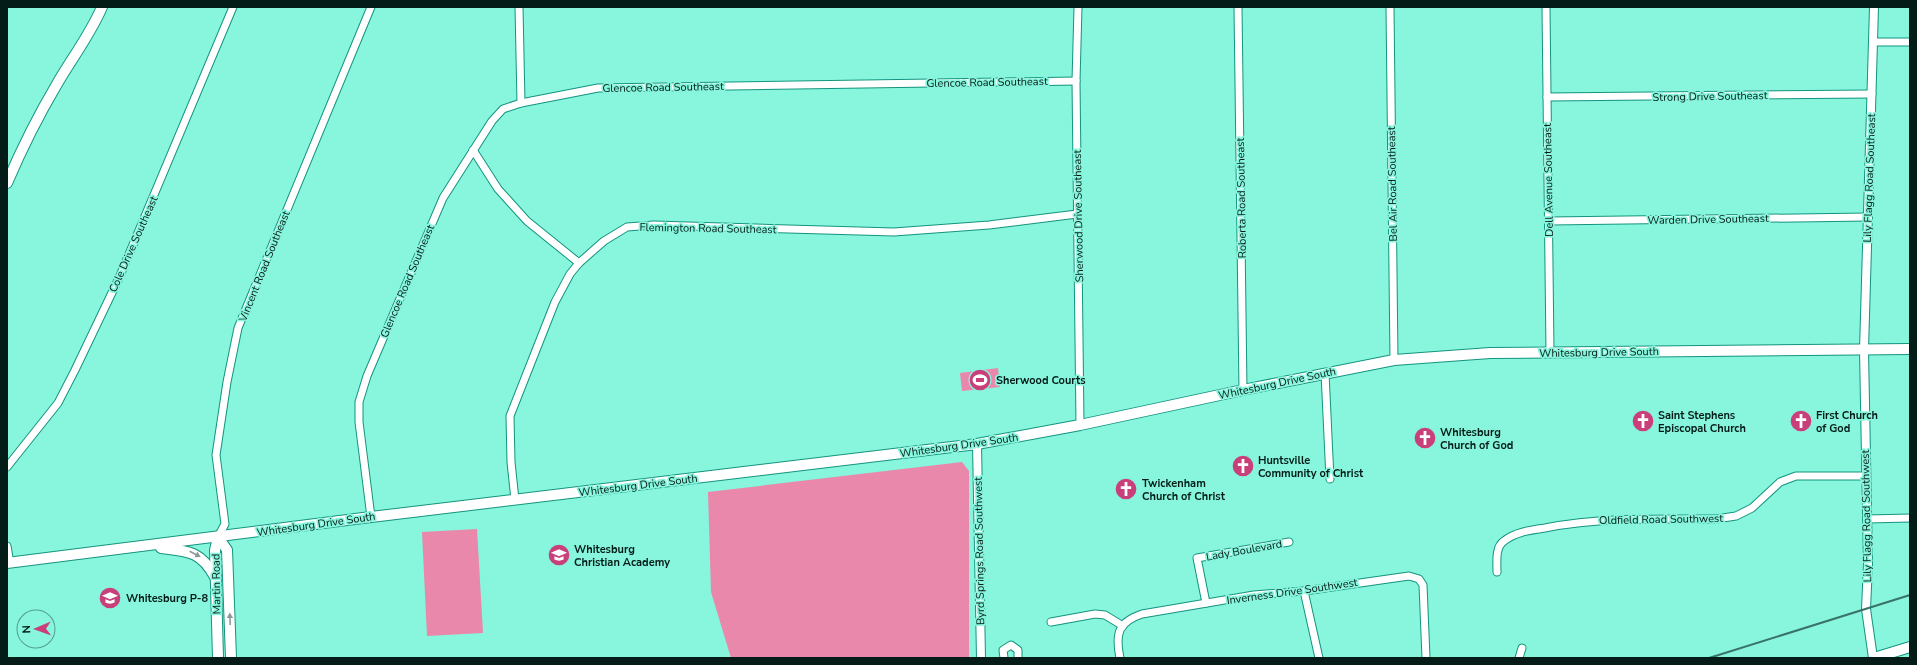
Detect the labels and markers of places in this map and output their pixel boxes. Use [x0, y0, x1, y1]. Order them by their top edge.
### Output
sports icon: Sherwood Courts [967, 367, 993, 393]
place label: Sherwood Courts [996, 373, 1086, 388]
church icon: Saint Stephens Episcopal Church [1630, 408, 1656, 434]
place label: Saint Stephens Episcopal Church [1658, 408, 1746, 436]
church icon: First Church of God [1788, 408, 1814, 434]
place label: First Church of God [1816, 408, 1878, 436]
church icon: Whitesburg Church of God [1412, 425, 1438, 451]
place label: Whitesburg Church of God [1440, 425, 1513, 453]
church icon: Huntsville Community of Christ [1230, 453, 1256, 479]
place label: Huntsville Community of Christ [1258, 453, 1364, 481]
church icon: Twickenham Church of Christ [1113, 476, 1139, 502]
place label: Twickenham Church of Christ [1142, 476, 1226, 504]
school or university icon: Whitesburg Christian Academy [546, 542, 572, 568]
place label: Whitesburg Christian Academy [574, 542, 670, 570]
school or university icon: Whitesburg P-8 [97, 585, 123, 611]
place label: Whitesburg P-8 [126, 591, 208, 606]

